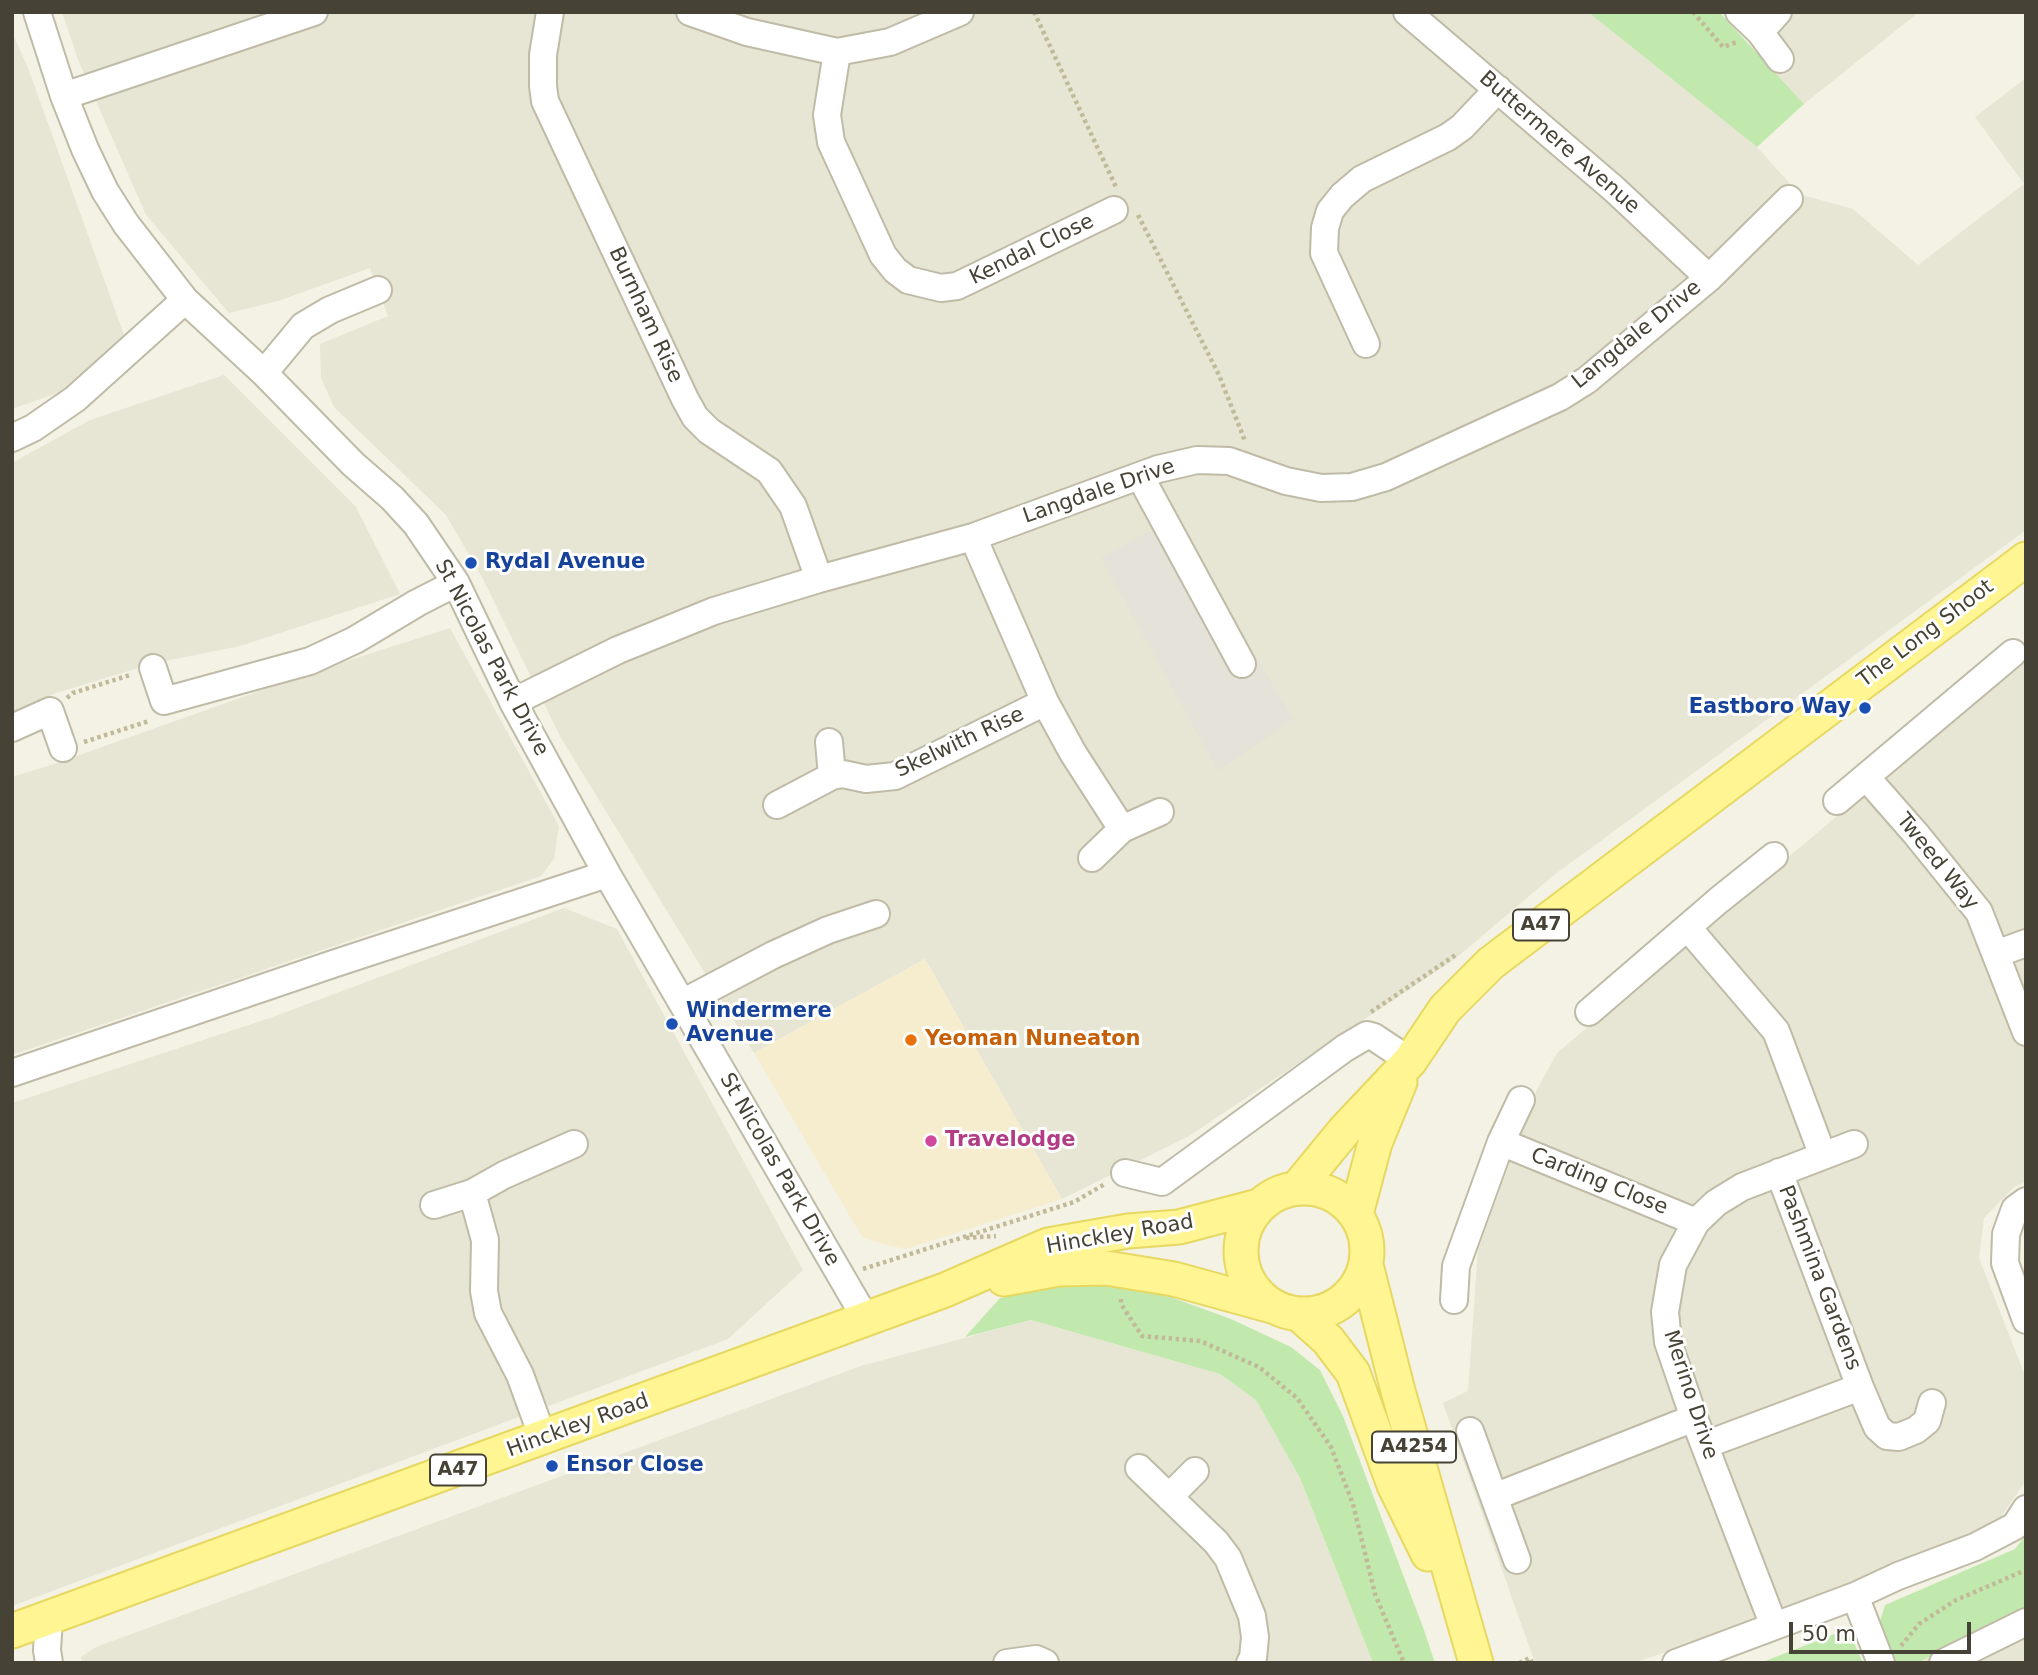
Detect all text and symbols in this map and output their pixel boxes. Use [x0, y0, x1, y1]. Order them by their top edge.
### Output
street label: Buttermere Avenue [1474, 66, 1644, 220]
street label: Kendal Close [966, 209, 1098, 291]
street label: Burnham Rise [603, 243, 687, 387]
street label: Langdale Drive [1567, 275, 1707, 395]
street label: Langdale Drive [1020, 454, 1178, 530]
place label: Rydal Avenue [485, 550, 645, 576]
marker: Rydal Avenue [463, 555, 479, 571]
street label: St Nicolas Park Drive [429, 556, 553, 760]
street label: The Long Shoot [1853, 575, 1999, 693]
place label: Eastboro Way [1689, 695, 1851, 721]
marker: Eastboro Way [1857, 700, 1873, 716]
street label: Skelwith Rise [892, 702, 1028, 784]
street label: Tweed Way [1890, 809, 1984, 915]
road number: A47 [1513, 909, 1569, 940]
place label: Windermere Avenue [686, 999, 832, 1049]
marker: Windermere Avenue [664, 1016, 680, 1032]
place label: Yeoman Nuneaton [925, 1027, 1141, 1053]
marker: Yeoman Nuneaton [903, 1032, 919, 1048]
street label: St Nicolas Park Drive [713, 1069, 845, 1271]
place label: Travelodge [945, 1128, 1075, 1154]
marker: Travelodge [923, 1133, 939, 1149]
street label: Carding Close [1527, 1143, 1671, 1221]
street label: Pashmina Gardens [1772, 1182, 1866, 1374]
street label: Hinckley Road [1044, 1210, 1196, 1260]
street label: Merino Drive [1657, 1327, 1723, 1463]
street label: Hinckley Road [504, 1389, 652, 1463]
road number: A4254 [1372, 1432, 1456, 1462]
place label: Ensor Close [566, 1453, 704, 1479]
road number: A47 [430, 1454, 486, 1486]
marker: Ensor Close [544, 1458, 560, 1474]
scale bar [1793, 1608, 1975, 1652]
text: 50 m [1802, 1622, 1856, 1646]

